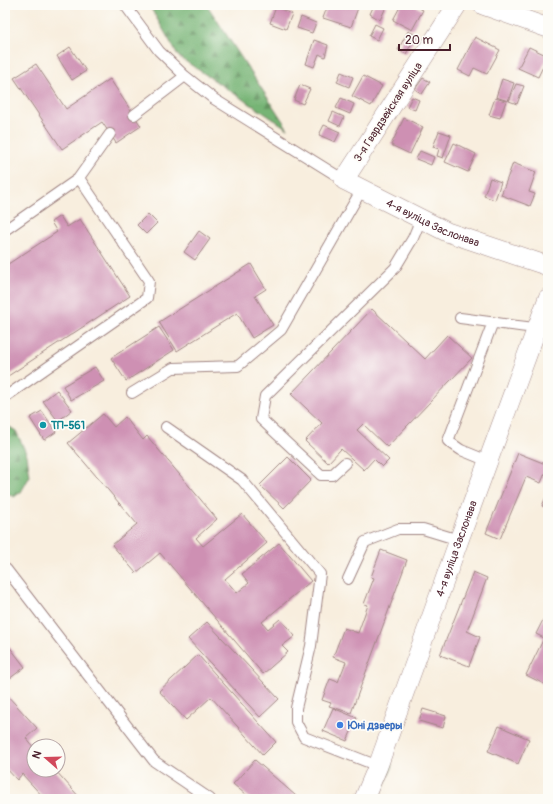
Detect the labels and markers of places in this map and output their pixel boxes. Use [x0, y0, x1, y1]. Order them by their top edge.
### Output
place label: ТП-561 [50, 419, 85, 432]
marker: ТП-561 [38, 420, 48, 430]
place label: Юні дзверы [347, 719, 402, 732]
marker: Юні дзверы [335, 720, 345, 730]

